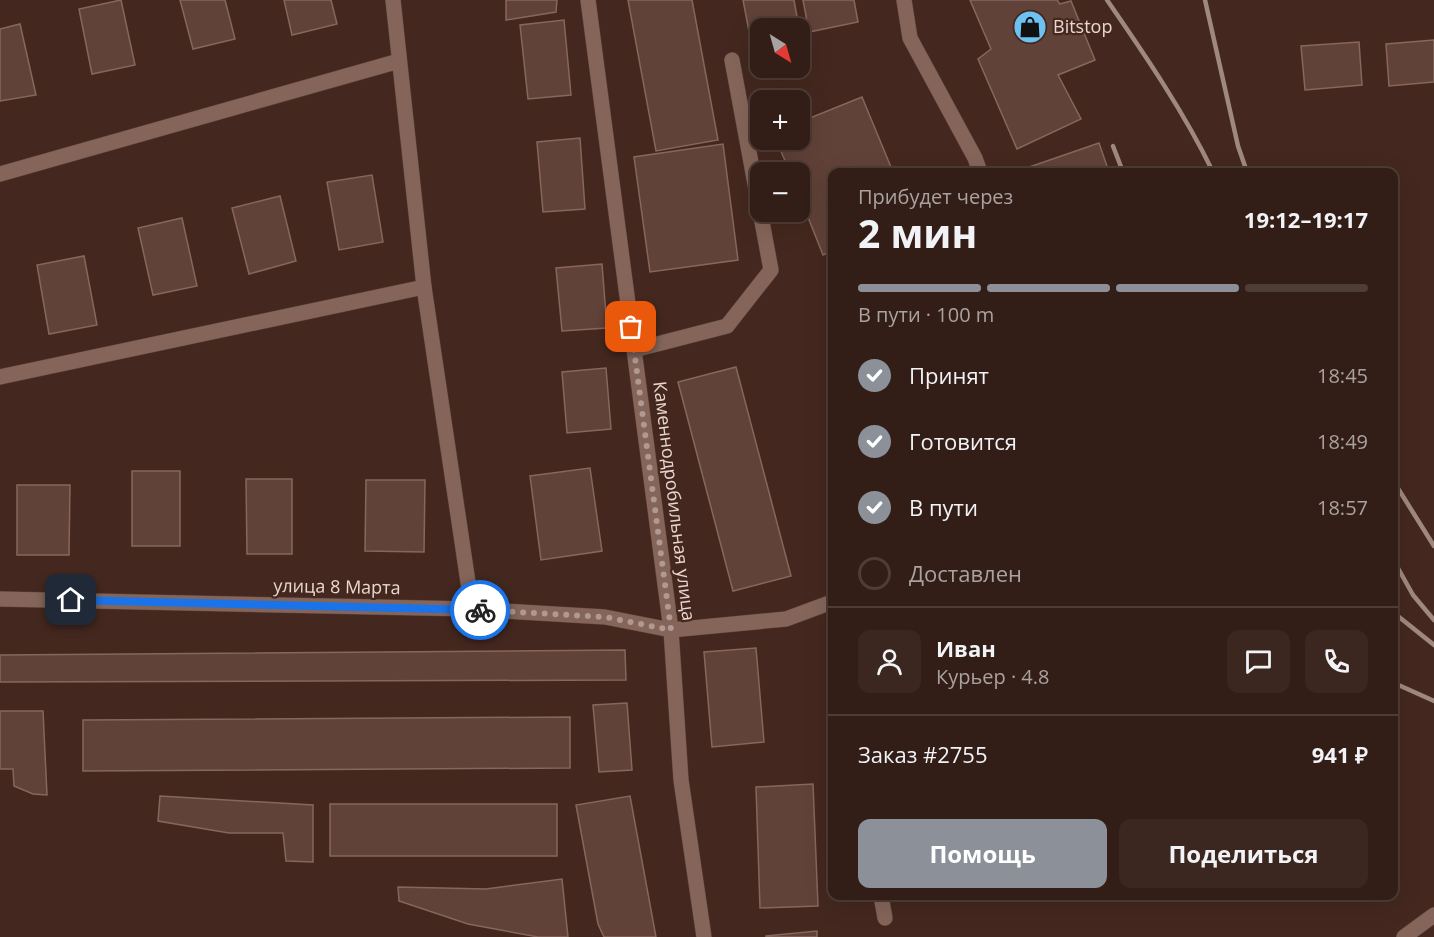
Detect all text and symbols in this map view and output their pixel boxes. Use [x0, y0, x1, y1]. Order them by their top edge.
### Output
shop icon: Bitstop [1012, 9, 1048, 45]
place label: Bitstop [1053, 14, 1112, 38]
north arrow [750, 18, 810, 78]
map controls [750, 18, 810, 222]
button: + [750, 90, 810, 150]
button: − [750, 162, 810, 222]
text: Прибудет через [858, 183, 1013, 210]
text: 19:12–19:17 [1244, 204, 1368, 234]
text: 2 мин [858, 206, 977, 259]
pin [605, 301, 656, 352]
text: В пути · 100 m [858, 301, 994, 328]
icon: bag [614, 310, 647, 343]
icon: check [858, 359, 891, 392]
text: Принят [909, 360, 989, 390]
text: 18:45 [1317, 362, 1368, 389]
street label: Каменнодробильная улица [648, 380, 702, 622]
icon: check [858, 425, 891, 458]
text: Готовится [909, 426, 1017, 456]
text: 18:49 [1317, 428, 1368, 455]
icon: check [858, 491, 891, 524]
text: В пути [909, 492, 978, 522]
text: 18:57 [1317, 494, 1368, 521]
text: Доставлен [909, 558, 1022, 588]
street label: улица 8 Марта [273, 573, 401, 599]
pin [45, 574, 96, 625]
courier [450, 580, 510, 640]
icon: home [54, 583, 87, 616]
icon: bike [464, 594, 497, 627]
button: person [858, 630, 921, 693]
button: chat [1227, 630, 1290, 693]
button: phone [1305, 630, 1368, 693]
text: Иван [936, 633, 996, 663]
text: Курьер · 4.8 [936, 663, 1050, 690]
text: Заказ #2755 [858, 739, 988, 769]
text: 941 ₽ [1312, 739, 1368, 769]
button: Помощь [858, 819, 1107, 888]
button: Поделиться [1119, 819, 1368, 888]

